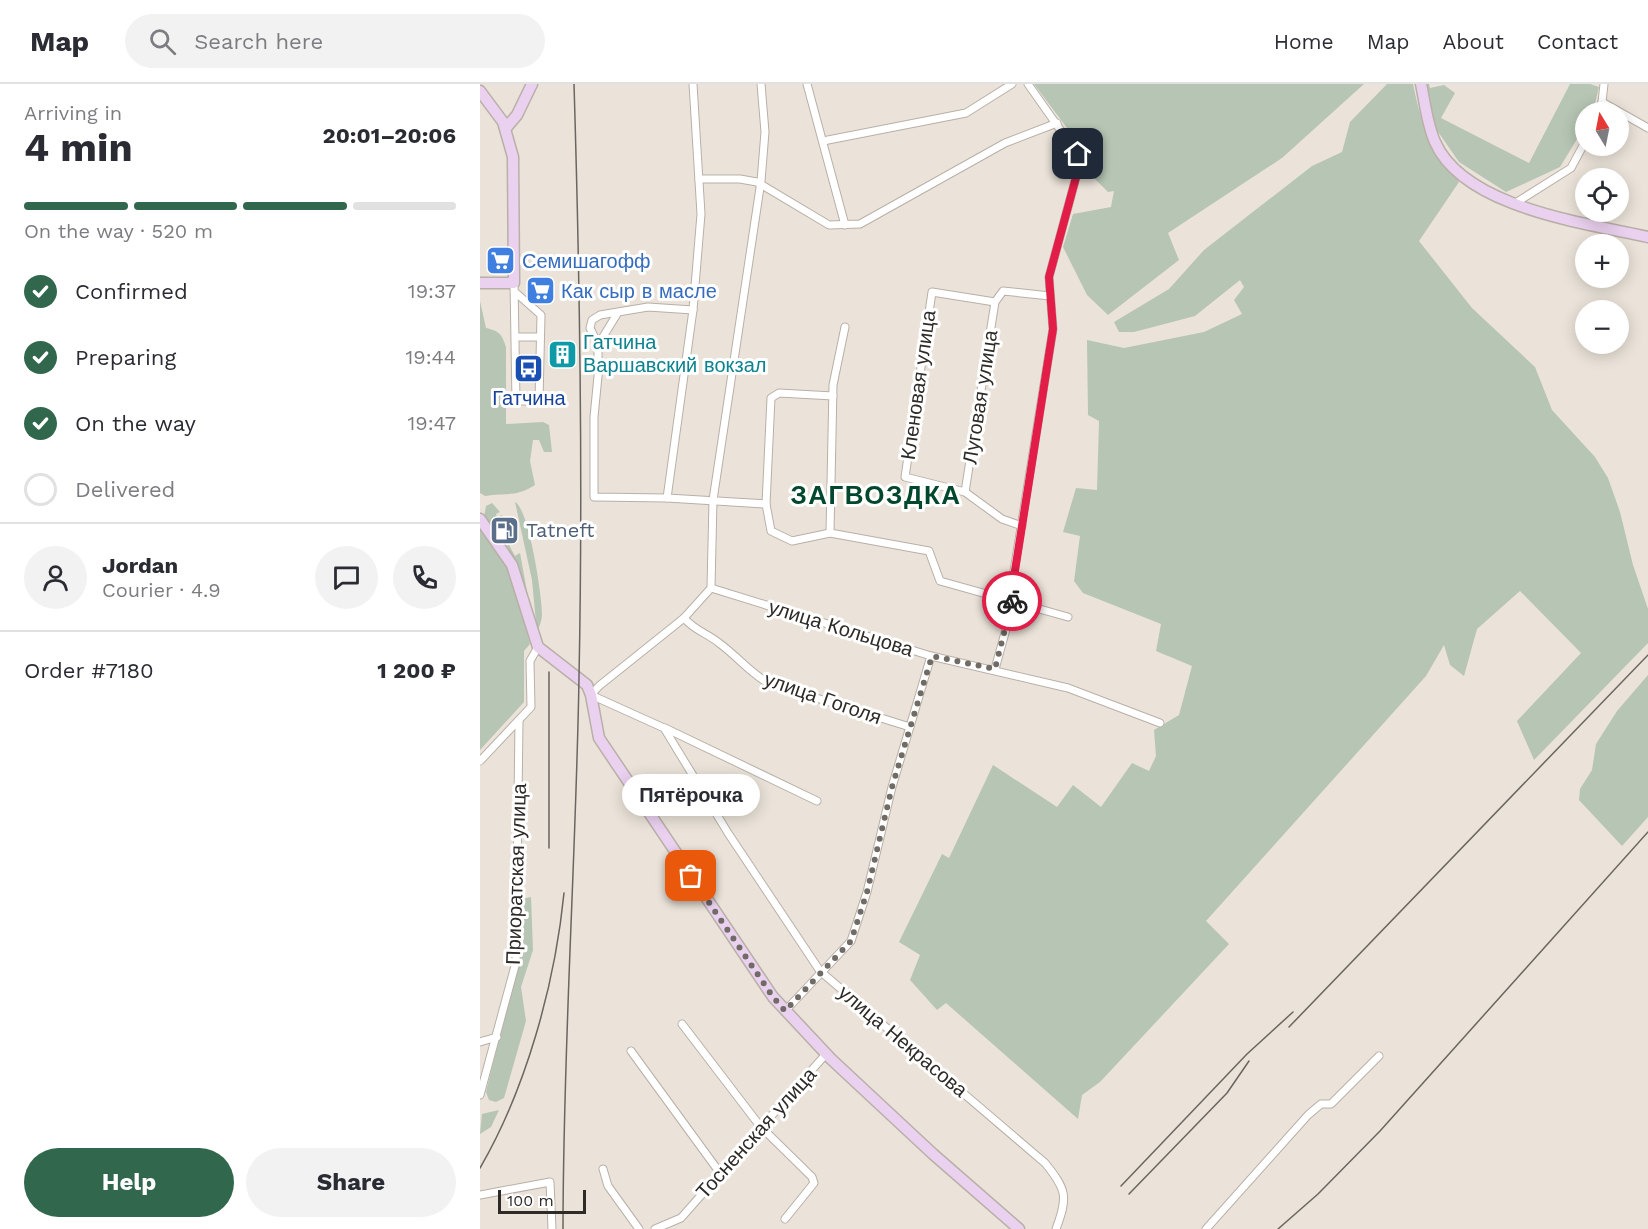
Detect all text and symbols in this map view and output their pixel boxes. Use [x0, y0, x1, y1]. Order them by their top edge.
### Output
search box [125, 14, 545, 68]
text: Map [30, 25, 89, 58]
icon: search [146, 25, 179, 58]
text: Search here [194, 29, 323, 54]
text: Home [1274, 29, 1334, 54]
text: Map [1367, 29, 1410, 54]
text: About [1443, 29, 1504, 54]
text: Contact [1537, 29, 1618, 54]
text: Arriving in [24, 101, 122, 125]
north arrow [1575, 102, 1629, 156]
map controls [1575, 102, 1629, 354]
text: 20:01–20:06 [323, 123, 456, 148]
text: 4 min [24, 125, 133, 170]
pin [1052, 128, 1103, 179]
icon: home [1061, 137, 1094, 170]
button: locate [1575, 168, 1629, 222]
text: On the way · 520 m [24, 219, 213, 243]
button: + [1575, 234, 1629, 288]
supermarket icon: Семишагофф [485, 245, 517, 277]
place label: Семишагофф [522, 249, 651, 273]
icon: check [24, 275, 57, 308]
supermarket icon: Как сыр в масле [524, 275, 556, 307]
text: Confirmed [75, 279, 188, 304]
text: 19:37 [408, 279, 456, 303]
place label: Как сыр в масле [561, 279, 717, 303]
button: − [1575, 300, 1629, 354]
street label: Кленовая улица [896, 308, 940, 461]
street label: Луговая улица [958, 327, 1003, 466]
place label: Гатчина Варшавский вокзал [583, 330, 767, 377]
building icon: Гатчина Варшавский вокзал [546, 338, 578, 370]
icon: check [24, 341, 57, 374]
text: Preparing [75, 345, 176, 370]
text: 19:44 [406, 345, 456, 369]
bus stop icon: Гатчина [513, 352, 545, 384]
place label: Гатчина [492, 386, 567, 410]
icon: check [24, 407, 57, 440]
text: On the way [75, 411, 196, 436]
text: 19:47 [408, 411, 456, 435]
text: Delivered [75, 477, 175, 502]
district label: ЗАГВОЗДКА [790, 480, 962, 510]
fuel station icon: Tatneft [489, 514, 521, 546]
place label: Tatneft [526, 518, 595, 542]
button: person [24, 546, 87, 609]
button: chat [315, 546, 378, 609]
button: phone [393, 546, 456, 609]
text: Jordan [102, 553, 178, 578]
courier [982, 571, 1042, 631]
text: Courier · 4.9 [102, 578, 221, 602]
icon: bike [996, 585, 1029, 618]
street label: улица Кольцова [766, 595, 917, 662]
text: Order #7180 [24, 658, 154, 683]
text: 1 200 ₽ [377, 658, 456, 683]
street label: улица Гоголя [761, 667, 885, 729]
callout: Пятёрочка [622, 774, 760, 816]
street label: Приоратская улица [501, 782, 531, 965]
text: Пятёрочка [639, 783, 743, 807]
pin [665, 850, 716, 901]
icon: bag [674, 859, 707, 892]
street label: улица Некрасова [834, 980, 973, 1103]
street label: Тосненская улица [691, 1062, 822, 1203]
button: Help [24, 1148, 234, 1217]
button: Share [246, 1148, 456, 1217]
scale bar [498, 1187, 586, 1214]
text: 100 m [507, 1191, 554, 1210]

